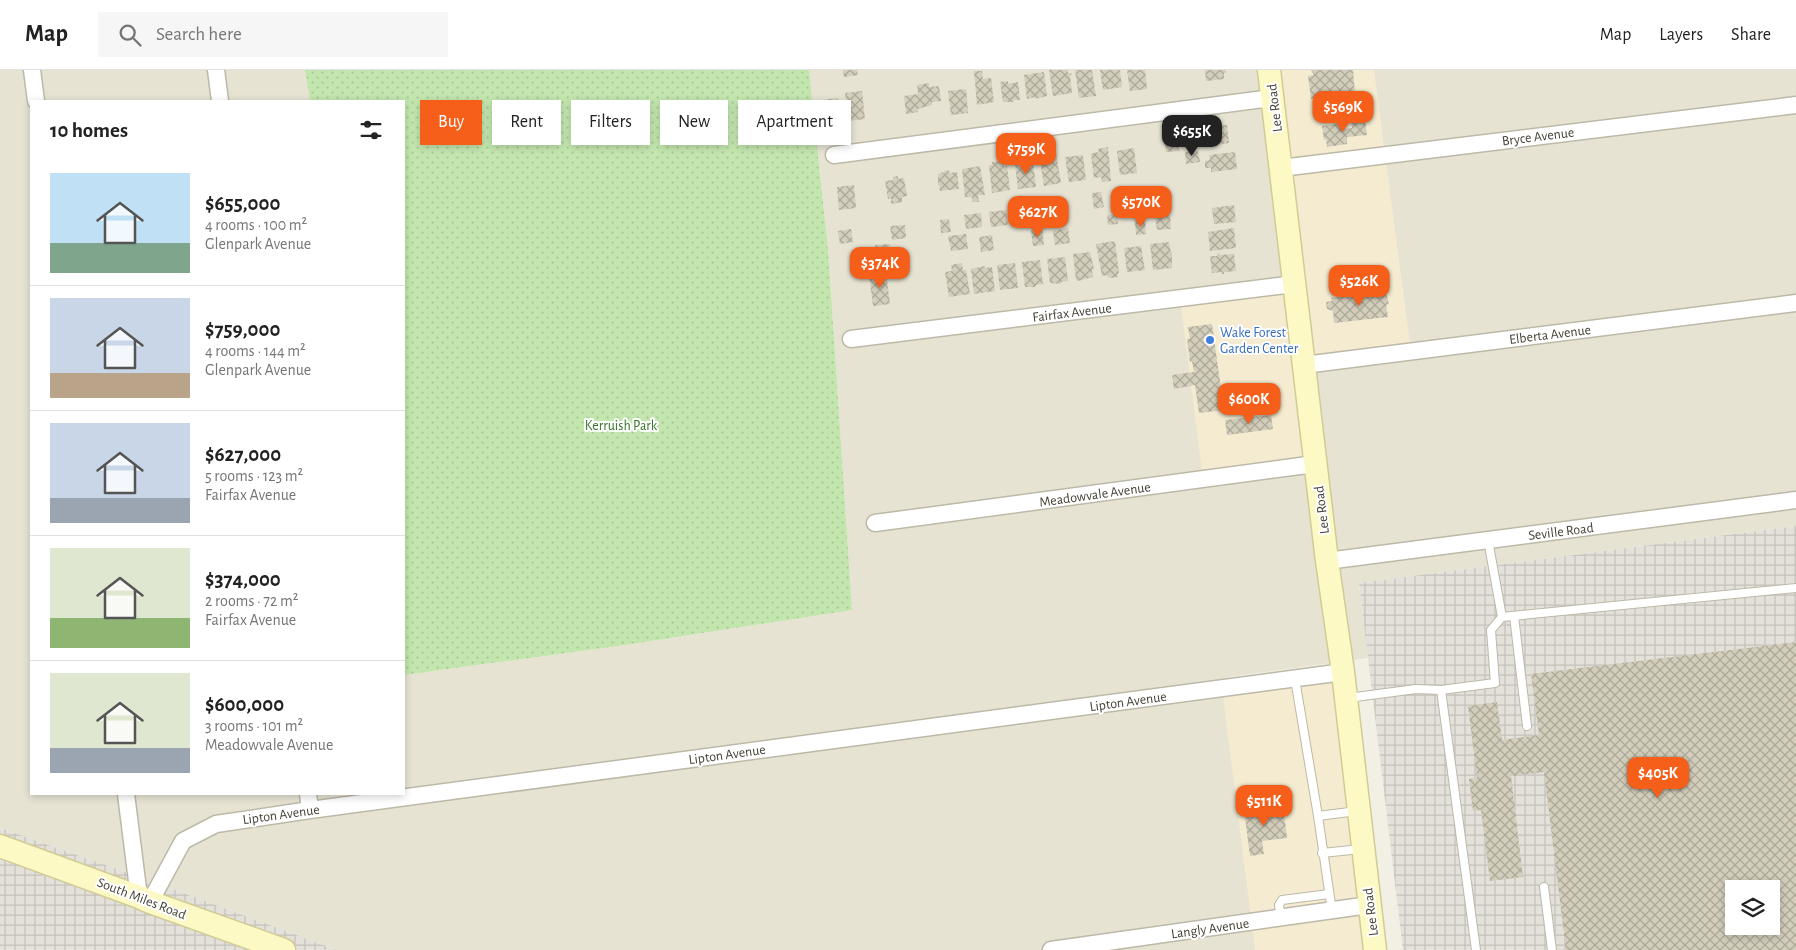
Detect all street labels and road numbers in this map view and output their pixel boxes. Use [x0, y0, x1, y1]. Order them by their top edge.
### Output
street label: Lee Road [1265, 83, 1285, 133]
street label: Bryce Avenue [1501, 126, 1575, 148]
street label: Fairfax Avenue [1032, 301, 1113, 325]
street label: Elberta Avenue [1508, 323, 1592, 347]
street label: Meadowvale Avenue [1039, 480, 1152, 510]
street label: Lee Road [1312, 485, 1332, 535]
street label: Seville Road [1528, 521, 1595, 543]
street label: Lipton Avenue [1089, 690, 1168, 714]
street label: Lipton Avenue [688, 743, 767, 767]
street label: Lipton Avenue [242, 803, 321, 827]
street label: South Miles Road [95, 876, 188, 922]
street label: Lee Road [1361, 887, 1381, 937]
street label: Langly Avenue [1170, 917, 1250, 941]

